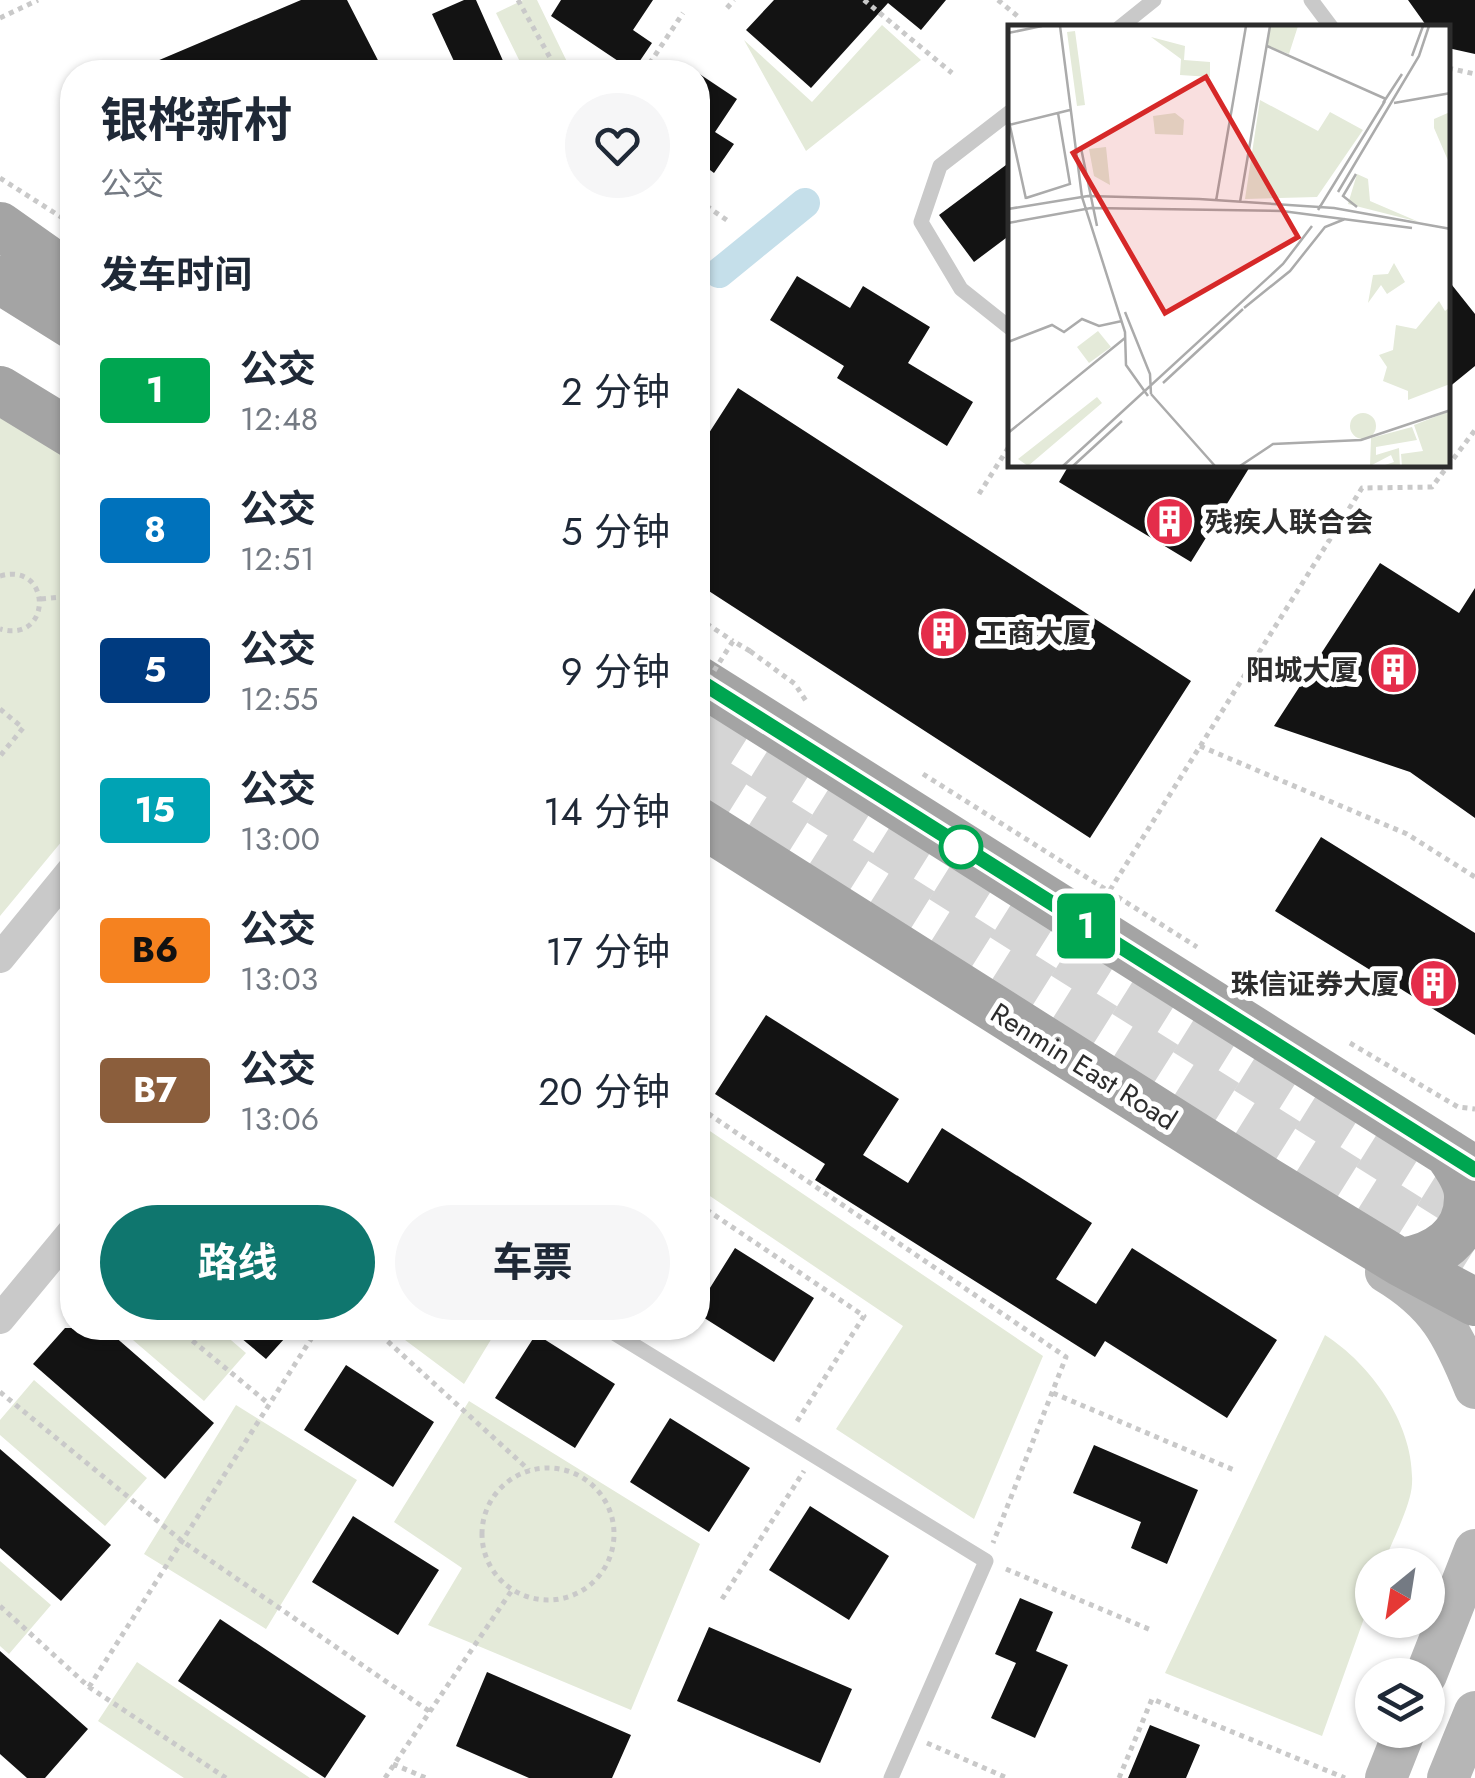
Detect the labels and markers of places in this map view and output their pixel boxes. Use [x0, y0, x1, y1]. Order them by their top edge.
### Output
building icon: 残疾人联合会 [1144, 496, 1196, 548]
place label: 残疾人联合会 [1205, 502, 1373, 543]
building icon: 工商大厦 [918, 607, 970, 659]
place label: 工商大厦 [979, 613, 1091, 654]
building icon: 阳城大厦 [1367, 644, 1419, 696]
place label: 阳城大厦 [1246, 650, 1358, 691]
unlabelled marker [940, 826, 982, 868]
building icon: 珠信证券大厦 [1408, 958, 1460, 1010]
place label: 珠信证券大厦 [1231, 964, 1399, 1005]

